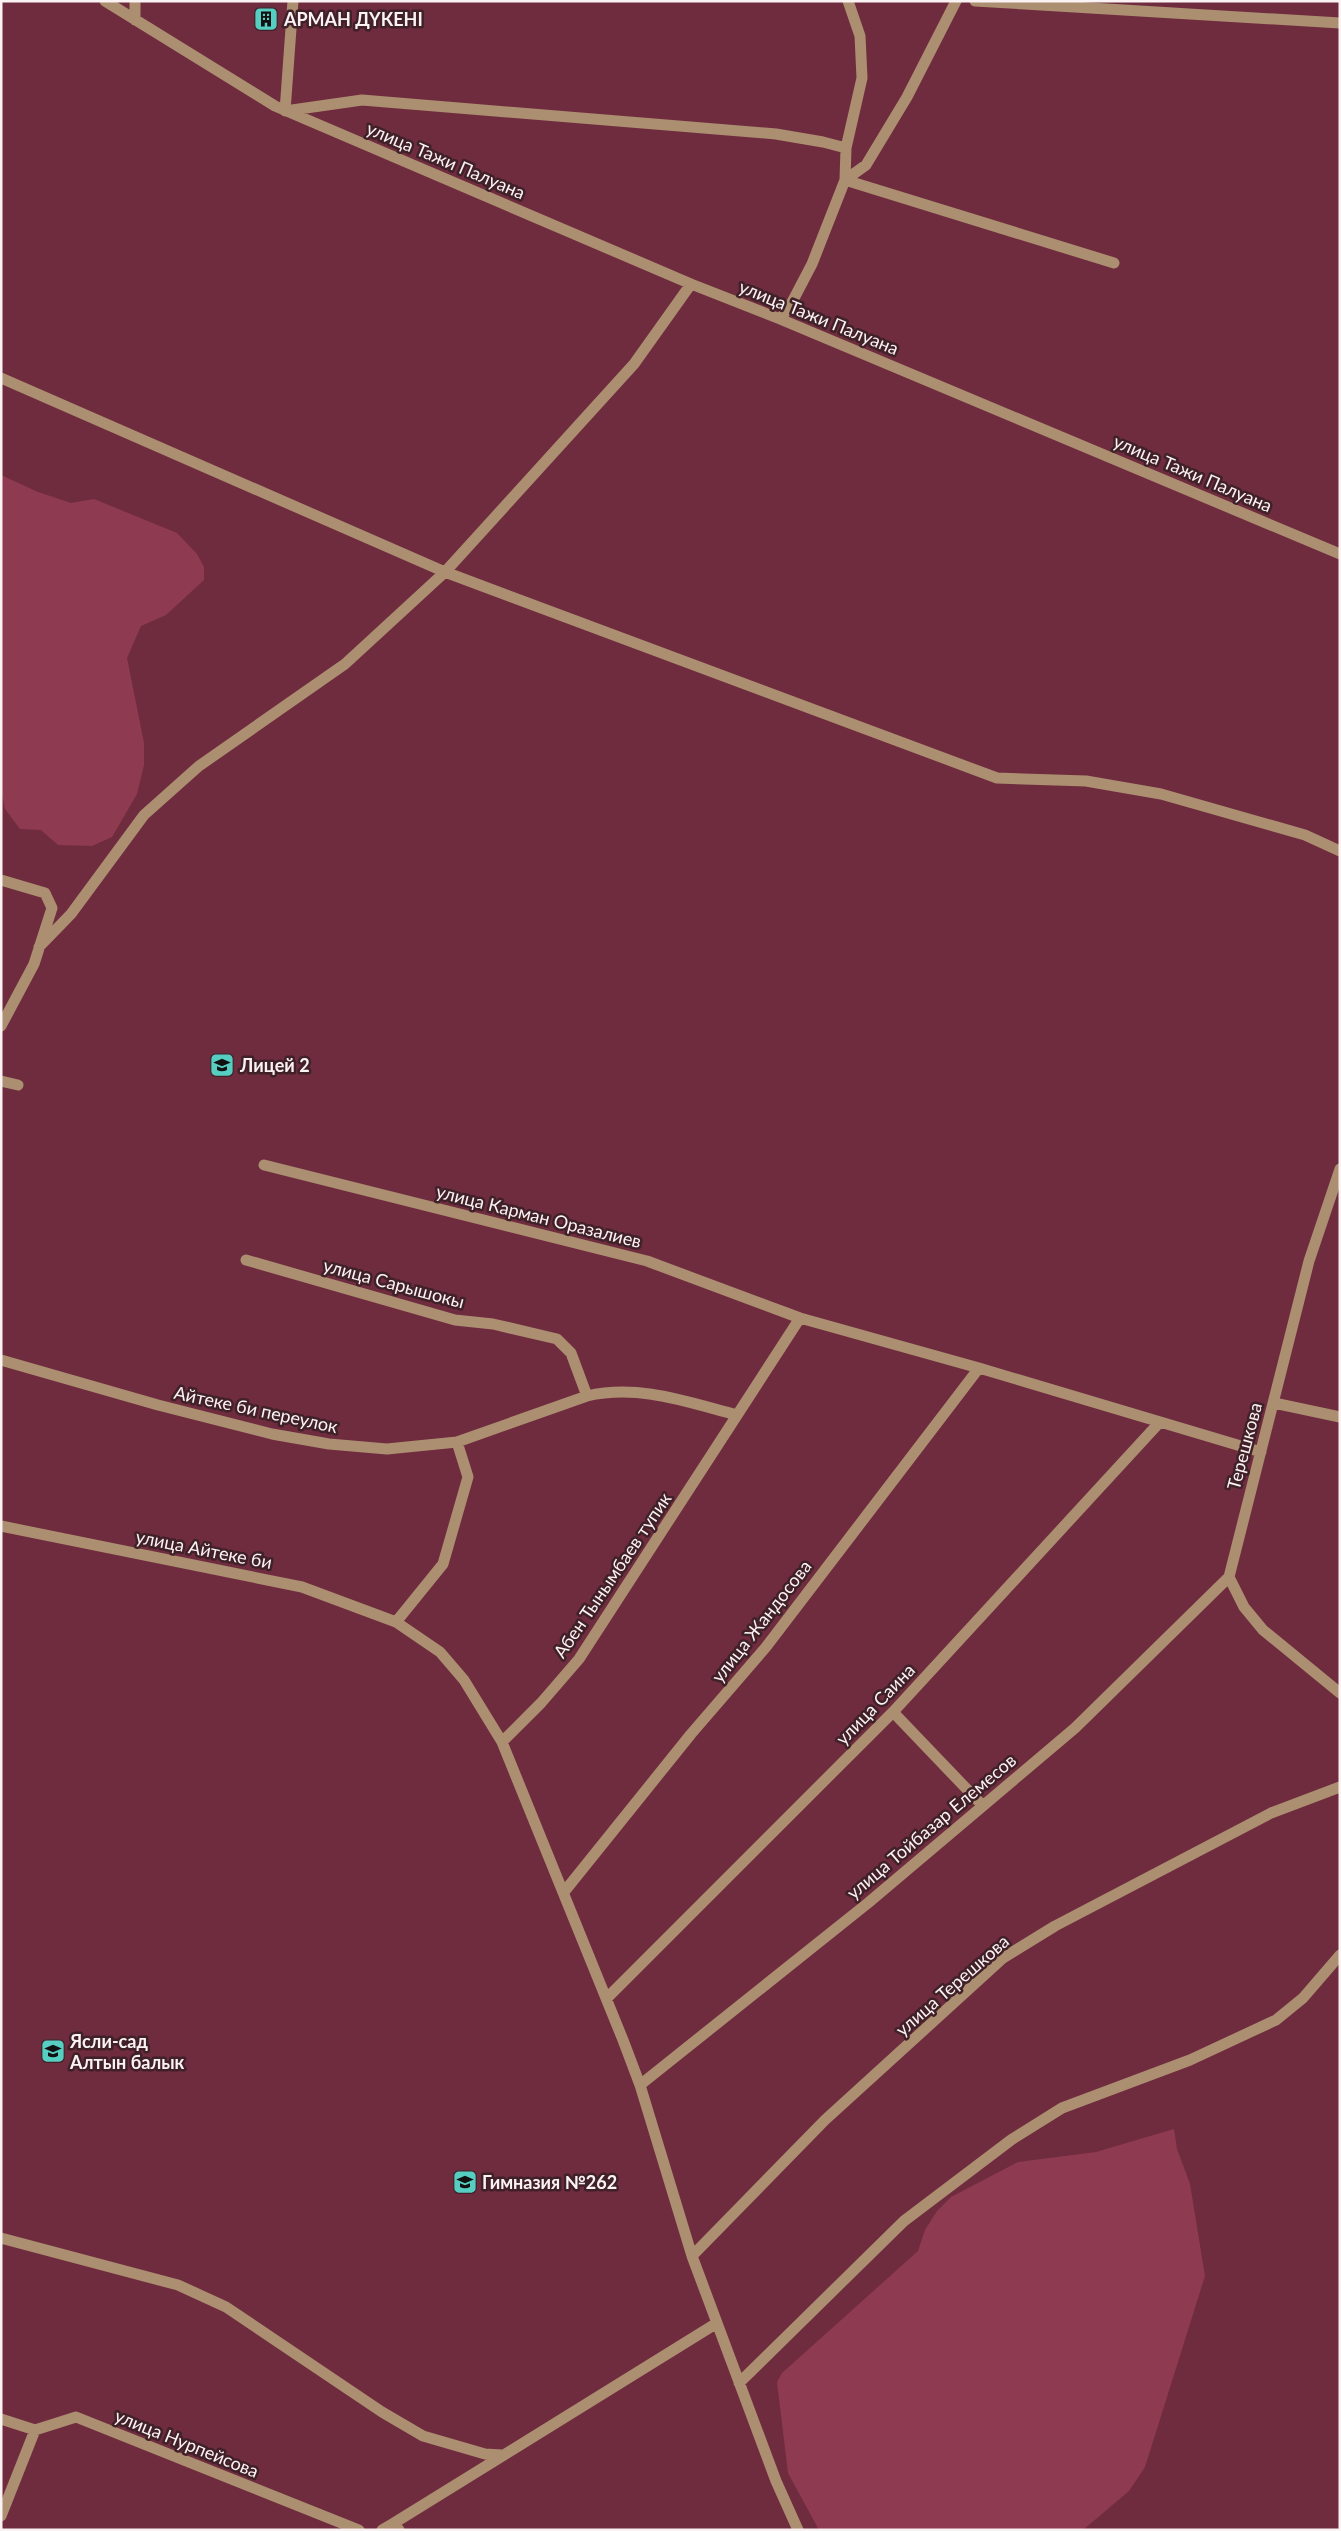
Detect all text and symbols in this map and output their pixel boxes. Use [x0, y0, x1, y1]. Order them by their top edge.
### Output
building icon: АРМАН ДҮКЕНІ [253, 6, 279, 32]
place label: АРМАН ДҮКЕНІ [283, 8, 423, 30]
street label: улица Тажи Палуана [363, 117, 529, 203]
street label: улица Тажи Палуана [736, 275, 902, 359]
street label: улица Тажи Палуана [1110, 430, 1276, 516]
school or university icon: Лицей 2 [209, 1052, 235, 1078]
place label: Лицей 2 [239, 1054, 310, 1076]
street label: улица Карман Оразалиев [434, 1180, 644, 1252]
street label: улица Сарышокы [321, 1254, 467, 1312]
street label: Айтеке би переулок [172, 1381, 341, 1437]
street label: Терешкова [1222, 1400, 1266, 1492]
street label: Абен Тынымбаев тупик [548, 1488, 676, 1662]
street label: улица Айтеке би [134, 1525, 274, 1573]
street label: улица Жандосова [706, 1555, 816, 1687]
street label: улица Саина [831, 1659, 919, 1749]
street label: улица Тойбазар Елемесов [842, 1749, 1020, 1903]
street label: улица Терешкова [891, 1930, 1013, 2040]
place label: Ясли-сад Алтын балык [69, 2030, 185, 2073]
school or university icon: Ясли-сад Алтын балык [40, 2038, 66, 2064]
school or university icon: Гимназия №262 [452, 2169, 478, 2195]
place label: Гимназия №262 [482, 2171, 617, 2193]
street label: улица Нурпейсова [112, 2404, 262, 2482]

